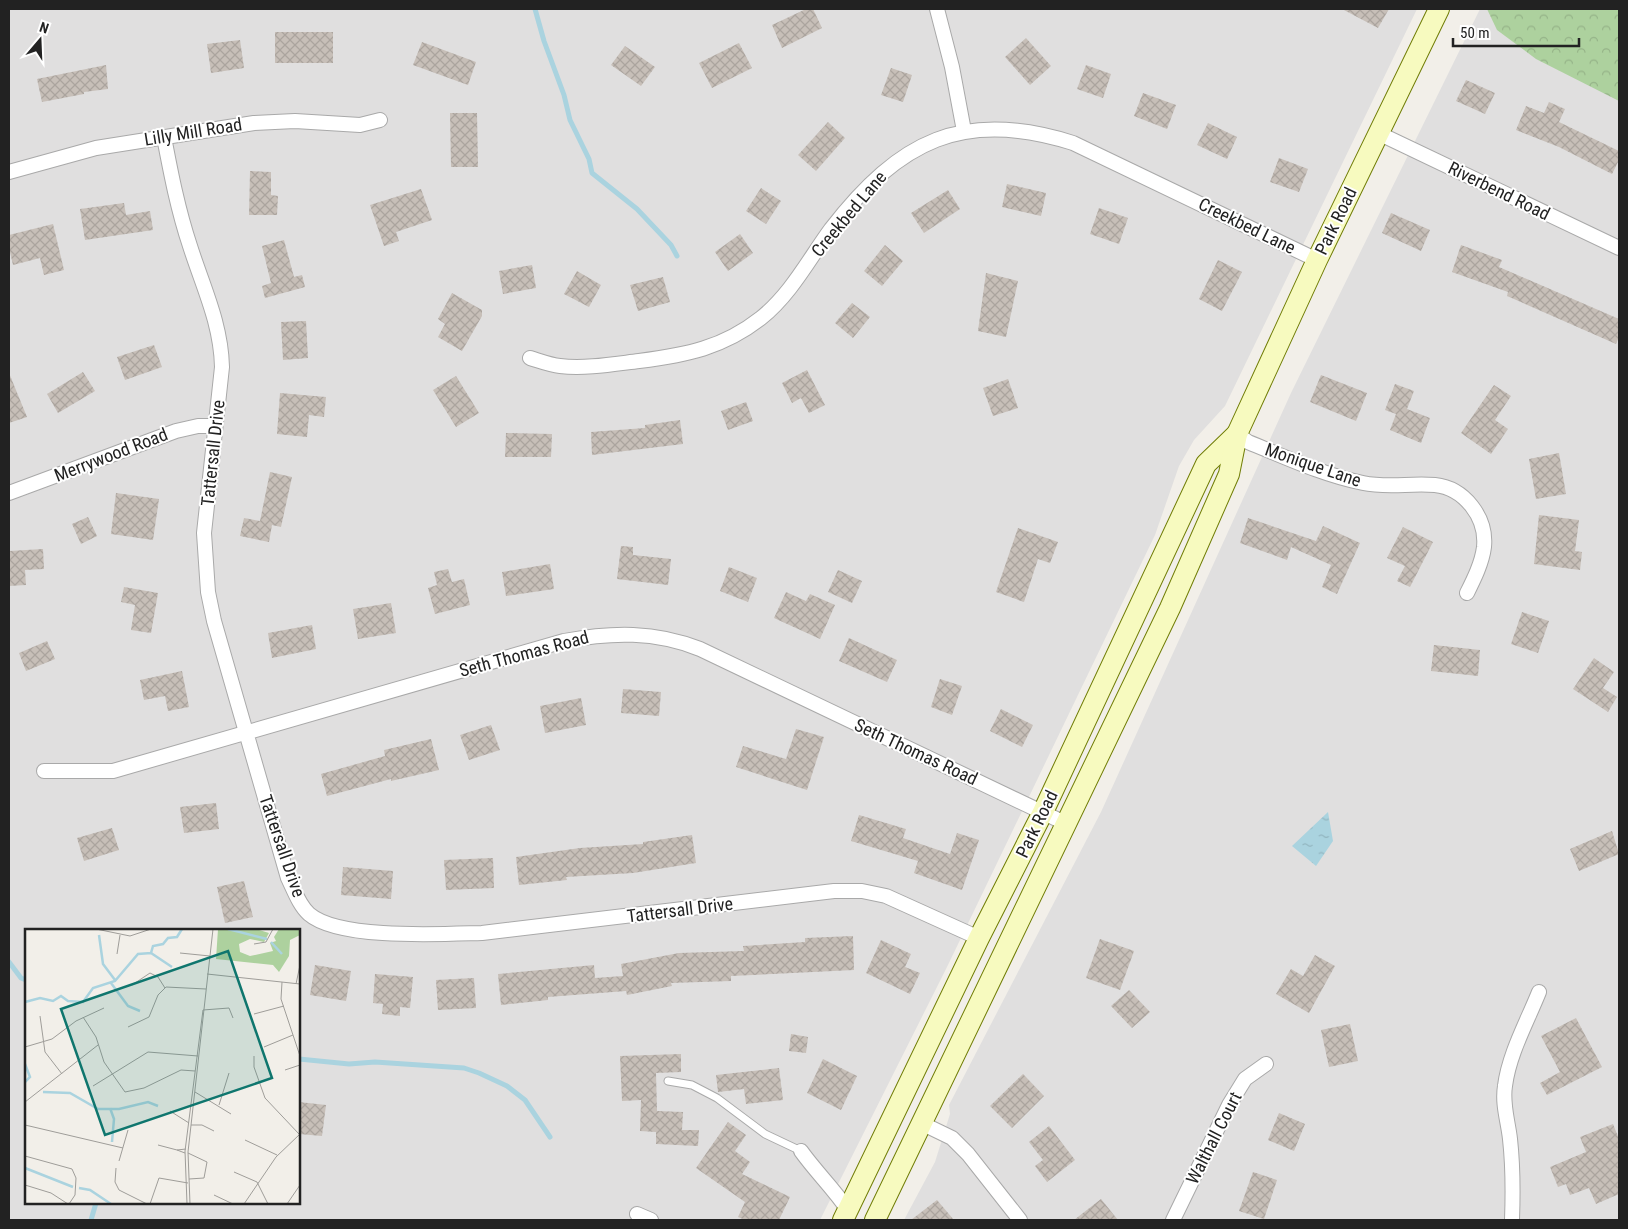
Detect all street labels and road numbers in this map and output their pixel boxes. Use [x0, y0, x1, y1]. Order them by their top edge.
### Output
street label: Lilly Mill Road [142, 113, 243, 150]
street label: Riverbend Road [1445, 157, 1553, 224]
street label: Creekbed Lane [807, 167, 890, 261]
street label: Park Road [1310, 184, 1361, 258]
street label: Creekbed Lane [1195, 193, 1299, 258]
street label: Tattersall Drive [196, 399, 229, 507]
street label: Merrywood Road [51, 423, 170, 486]
street label: Monique Lane [1262, 438, 1364, 491]
street label: Seth Thomas Road [457, 626, 591, 681]
street label: Seth Thomas Road [851, 714, 981, 789]
street label: Park Road [1011, 787, 1062, 861]
street label: Tattersall Drive [255, 792, 310, 900]
street label: Tattersall Drive [626, 893, 734, 926]
street label: Walthall Court [1181, 1088, 1246, 1187]

